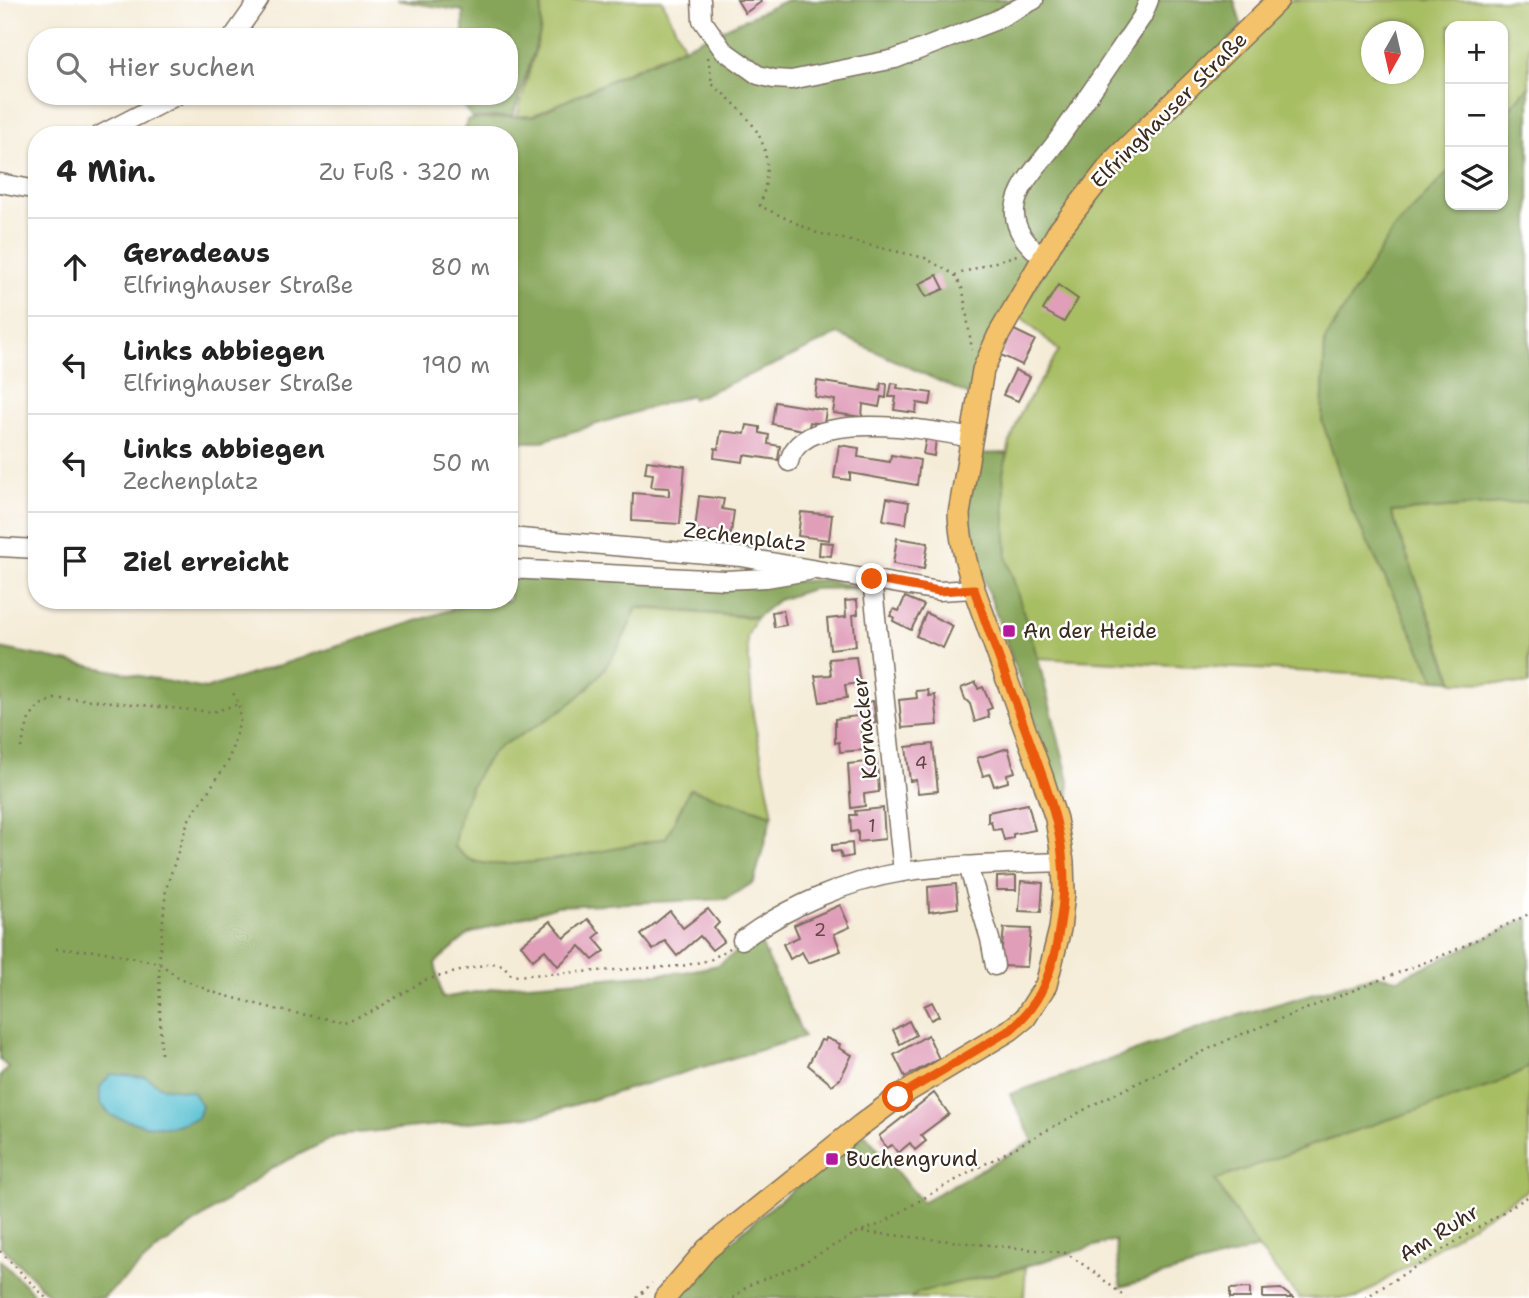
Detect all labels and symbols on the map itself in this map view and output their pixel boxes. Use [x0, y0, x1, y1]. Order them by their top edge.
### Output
north arrow [1361, 21, 1424, 84]
street label: Elfringhauser Straße [1085, 26, 1253, 194]
street label: Zechenplatz [682, 516, 808, 558]
route end [856, 563, 887, 594]
place label: An der Heide [1023, 617, 1157, 645]
marker: An der Heide [1001, 623, 1017, 639]
street label: Kornacker [846, 675, 884, 781]
house number: 4 [915, 751, 927, 775]
house number: 1 [868, 814, 876, 838]
house number: 2 [814, 918, 826, 942]
route start [882, 1081, 913, 1112]
place label: Buchengrund [846, 1145, 978, 1173]
marker: Buchengrund [824, 1151, 840, 1167]
street label: Am Ruhr [1394, 1198, 1484, 1268]

